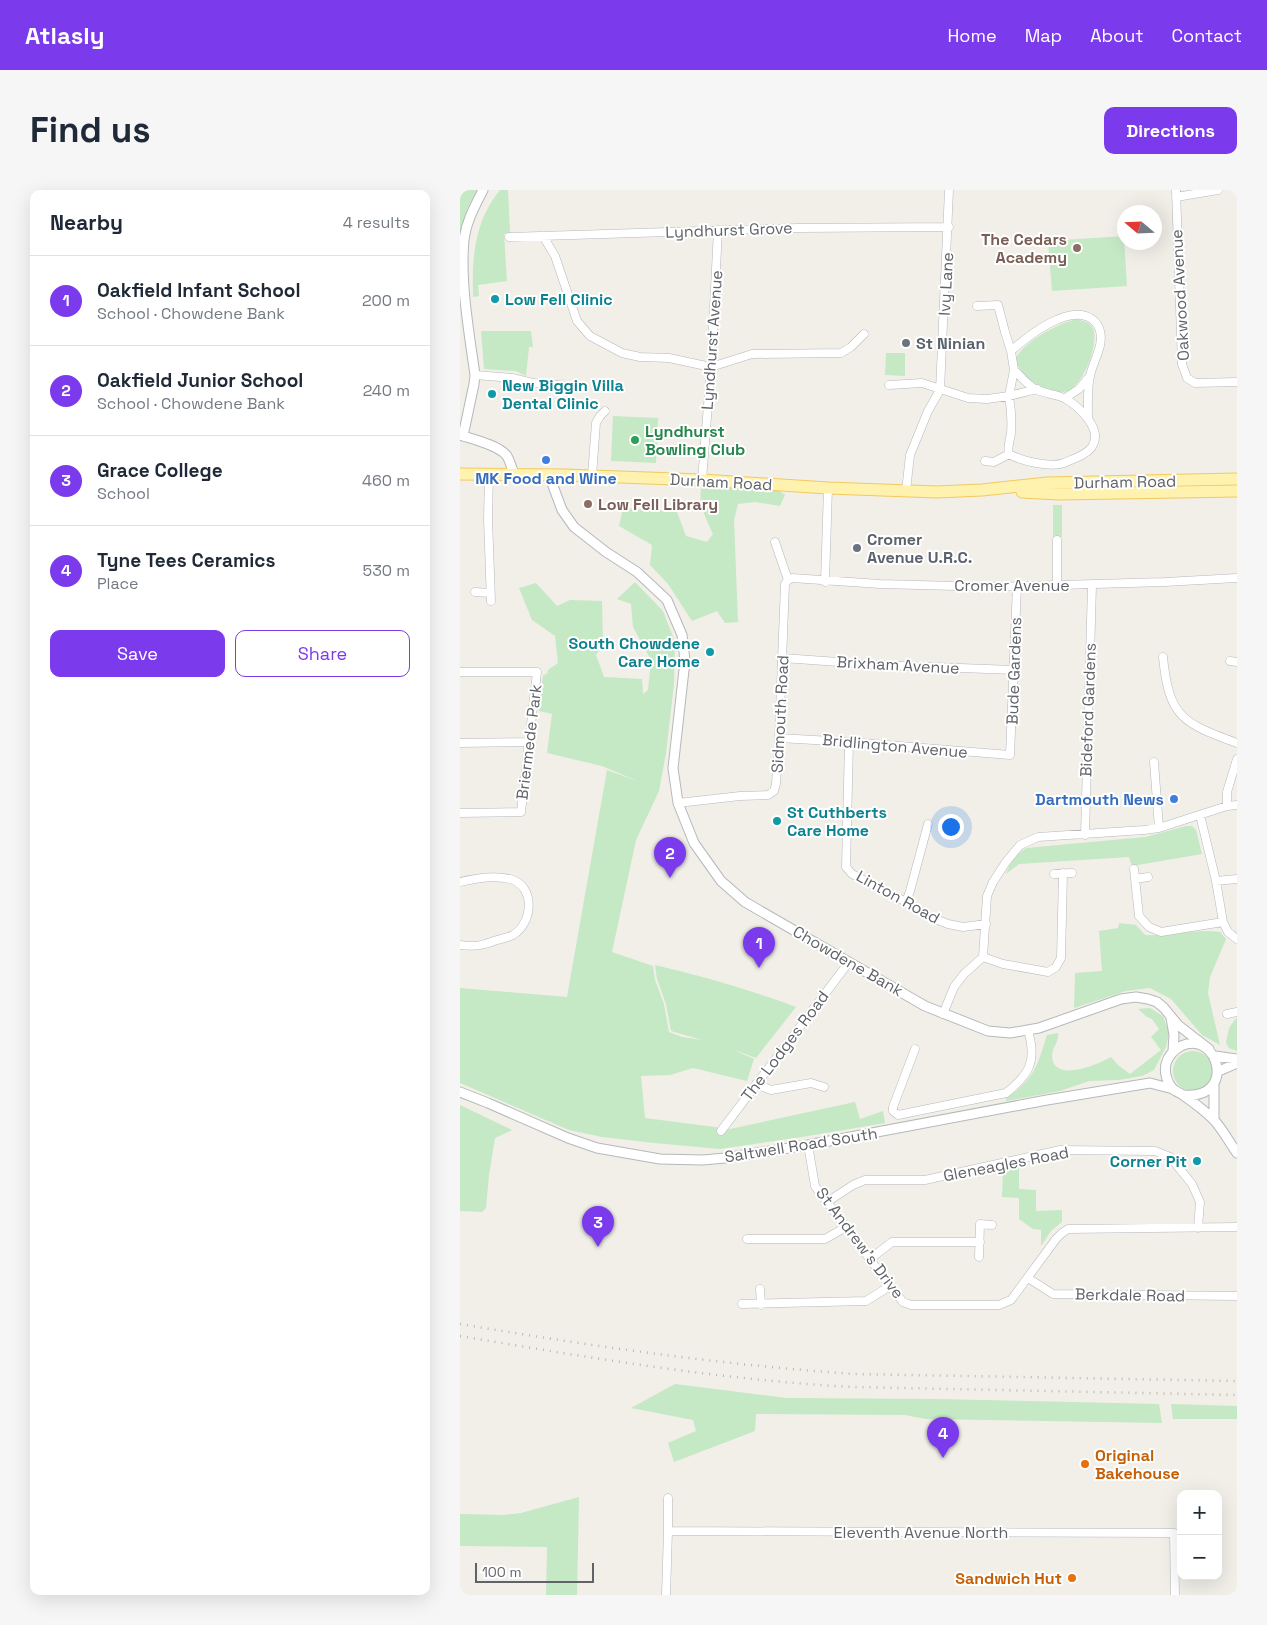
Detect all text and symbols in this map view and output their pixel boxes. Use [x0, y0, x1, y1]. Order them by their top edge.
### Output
text: Atlasly [25, 20, 104, 51]
text: Home [948, 24, 997, 47]
text: Map [1025, 24, 1062, 47]
text: About [1090, 24, 1144, 47]
text: Contact [1172, 24, 1242, 47]
button: Directions [1104, 107, 1237, 154]
text: Find us [30, 108, 151, 152]
north arrow [1117, 205, 1162, 250]
text: Nearby [50, 209, 123, 236]
text: 4 results [343, 212, 410, 233]
street label: Lyndhurst Grove [665, 217, 793, 243]
place label: The Cedars Academy [981, 229, 1067, 268]
street label: Oakwood Avenue [1166, 229, 1194, 361]
marker: The Cedars Academy [1071, 242, 1083, 254]
street label: Ivy Lane [934, 252, 958, 316]
street label: Lyndhurst Avenue [697, 269, 727, 411]
text: Oakfield Infant School [97, 278, 300, 303]
place label: Low Fell Clinic [505, 289, 613, 310]
text: 1 [62, 290, 70, 311]
text: 200 m [362, 290, 410, 311]
marker: Low Fell Clinic [489, 293, 501, 305]
text: School · Chowdene Bank [97, 303, 285, 324]
place label: St Ninian [916, 333, 985, 354]
marker: St Ninian [900, 337, 912, 349]
text: Oakfield Junior School [97, 368, 303, 393]
place label: New Biggin Villa Dental Clinic [502, 375, 624, 414]
text: 2 [61, 380, 71, 401]
text: 240 m [363, 380, 410, 401]
marker: New Biggin Villa Dental Clinic [486, 388, 498, 400]
text: School · Chowdene Bank [97, 393, 285, 414]
place label: Lyndhurst Bowling Club [645, 421, 745, 460]
marker: Lyndhurst Bowling Club [629, 434, 641, 446]
marker: MK Food and Wine [540, 454, 552, 466]
text: Grace College [97, 458, 223, 483]
place label: MK Food and Wine [475, 468, 617, 489]
street label: Durham Road [669, 469, 773, 495]
text: 3 [61, 470, 71, 491]
text: 460 m [362, 470, 410, 491]
street label: Durham Road [1074, 471, 1176, 493]
text: School [97, 483, 150, 504]
place label: Low Fell Library [598, 494, 718, 515]
marker: Low Fell Library [582, 498, 594, 510]
place label: Cromer Avenue U.R.C. [867, 529, 973, 568]
marker: Cromer Avenue U.R.C. [851, 542, 863, 554]
text: Tyne Tees Ceramics [97, 548, 275, 573]
text: 4 [61, 560, 71, 581]
text: 530 m [363, 560, 410, 581]
text: Place [97, 573, 139, 594]
street label: Cromer Avenue [954, 575, 1070, 596]
street label: Bude Gardens [1002, 617, 1026, 725]
button: Save [50, 630, 225, 677]
button: Share [235, 630, 410, 677]
place label: South Chowdene Care Home [568, 633, 700, 672]
street label: Bideford Gardens [1075, 643, 1101, 777]
marker: South Chowdene Care Home [704, 646, 716, 658]
street label: Brixham Avenue [836, 651, 960, 679]
street label: Sidmouth Road [766, 655, 794, 773]
street label: Briermede Park [511, 683, 547, 801]
street label: Bridlington Avenue [821, 729, 969, 763]
place label: Dartmouth News [1035, 789, 1164, 810]
marker: Dartmouth News [1168, 793, 1180, 805]
place label: St Cuthberts Care Home [787, 802, 887, 841]
your location [938, 814, 964, 840]
marker: St Cuthberts Care Home [771, 815, 783, 827]
pin: 2 [654, 837, 686, 878]
street label: Linton Road [852, 865, 944, 929]
street label: Chowdene Bank [789, 921, 907, 1001]
pin: 1 [743, 927, 775, 968]
street label: The Lodges Road [737, 986, 833, 1106]
street label: Saltwell Road South [723, 1123, 879, 1167]
street label: Gleneagles Road [941, 1142, 1071, 1186]
place label: Corner Pit [1110, 1151, 1187, 1172]
marker: Corner Pit [1191, 1155, 1203, 1167]
street label: St Andrew's Drive [811, 1183, 909, 1303]
pin: 3 [582, 1206, 614, 1247]
street label: Berkdale Road [1075, 1284, 1185, 1306]
pin: 4 [927, 1417, 959, 1458]
place label: Original Bakehouse [1095, 1445, 1180, 1484]
marker: Original Bakehouse [1079, 1458, 1091, 1470]
map controls [1177, 1490, 1222, 1580]
button: + [1177, 1490, 1222, 1535]
street label: Eleventh Avenue North [834, 1522, 1008, 1543]
button: − [1177, 1535, 1222, 1580]
scale bar [475, 1560, 594, 1583]
text: 100 m [482, 1563, 521, 1581]
place label: Sandwich Hut [955, 1568, 1062, 1589]
marker: Sandwich Hut [1066, 1572, 1078, 1584]

